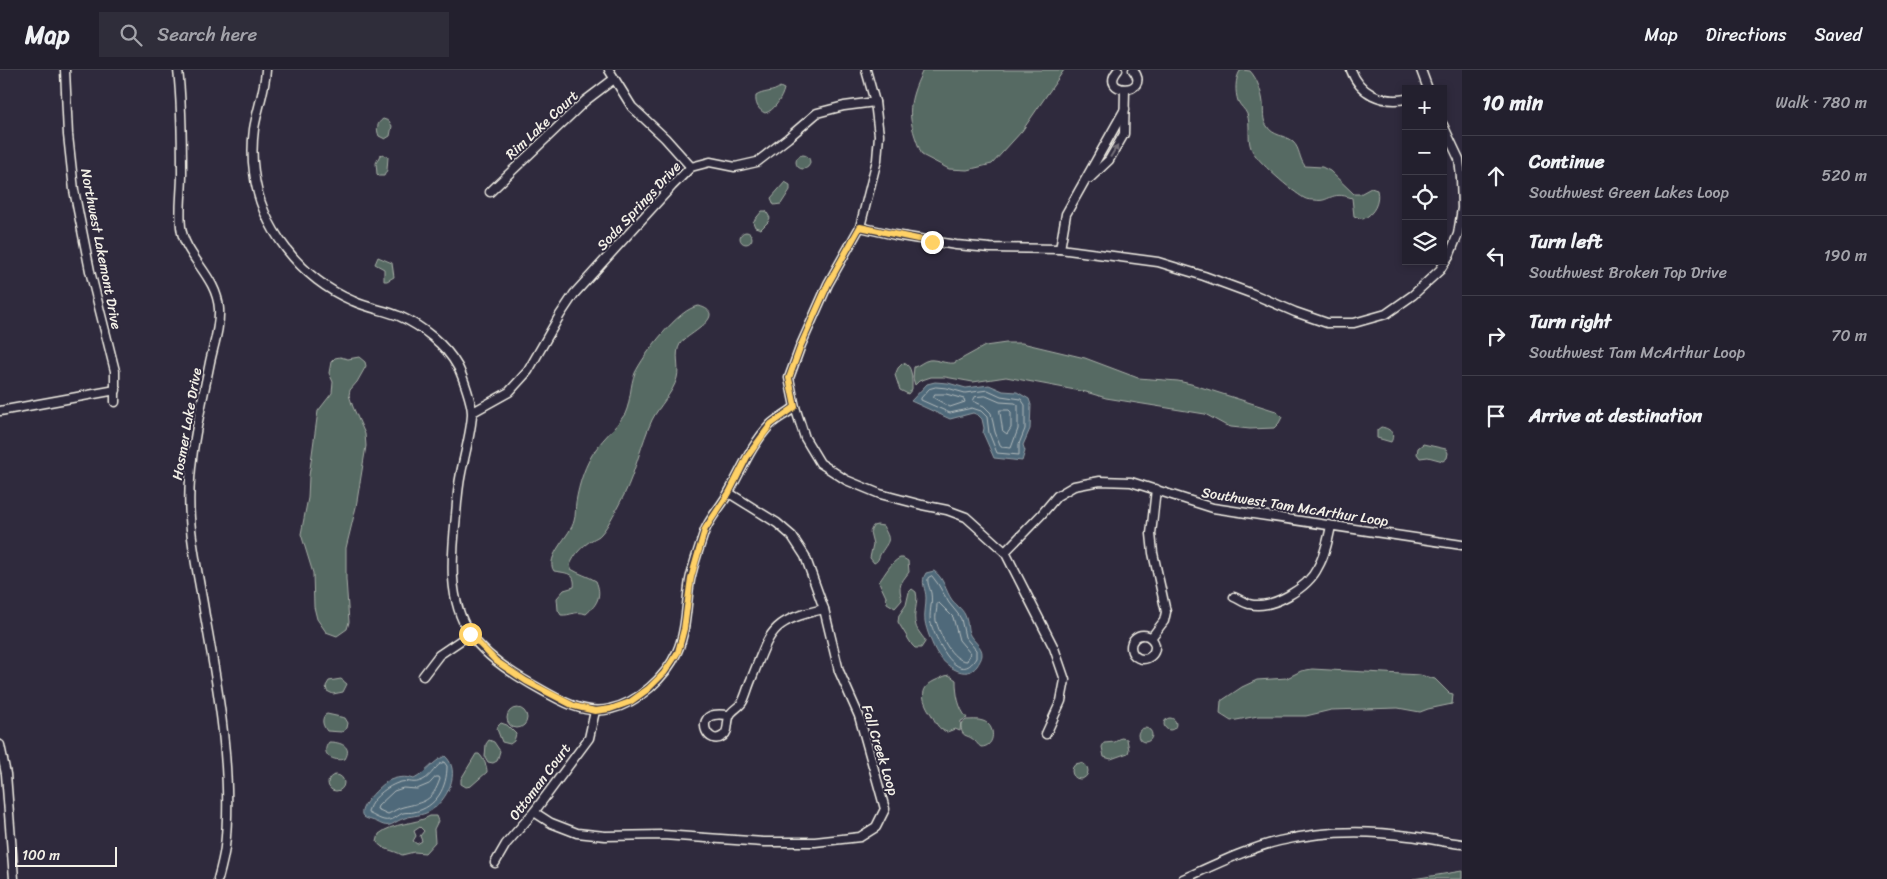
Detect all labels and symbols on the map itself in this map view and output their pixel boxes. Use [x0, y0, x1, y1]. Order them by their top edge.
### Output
street label: Rim Lake Court [499, 84, 585, 166]
one-way arrow [1109, 145, 1118, 158]
street label: Soda Springs Drive [590, 155, 688, 257]
street label: Northwest Lakemont Drive [73, 166, 129, 332]
route end [921, 231, 944, 254]
street label: Hosmer Lake Drive [165, 366, 209, 482]
street label: Southwest Tam McArthur Loop [1200, 480, 1391, 534]
route start [459, 623, 482, 646]
street label: Fall Creek Loop [854, 701, 906, 799]
street label: Ottoman Court [502, 738, 578, 826]
scale bar [15, 844, 118, 867]

